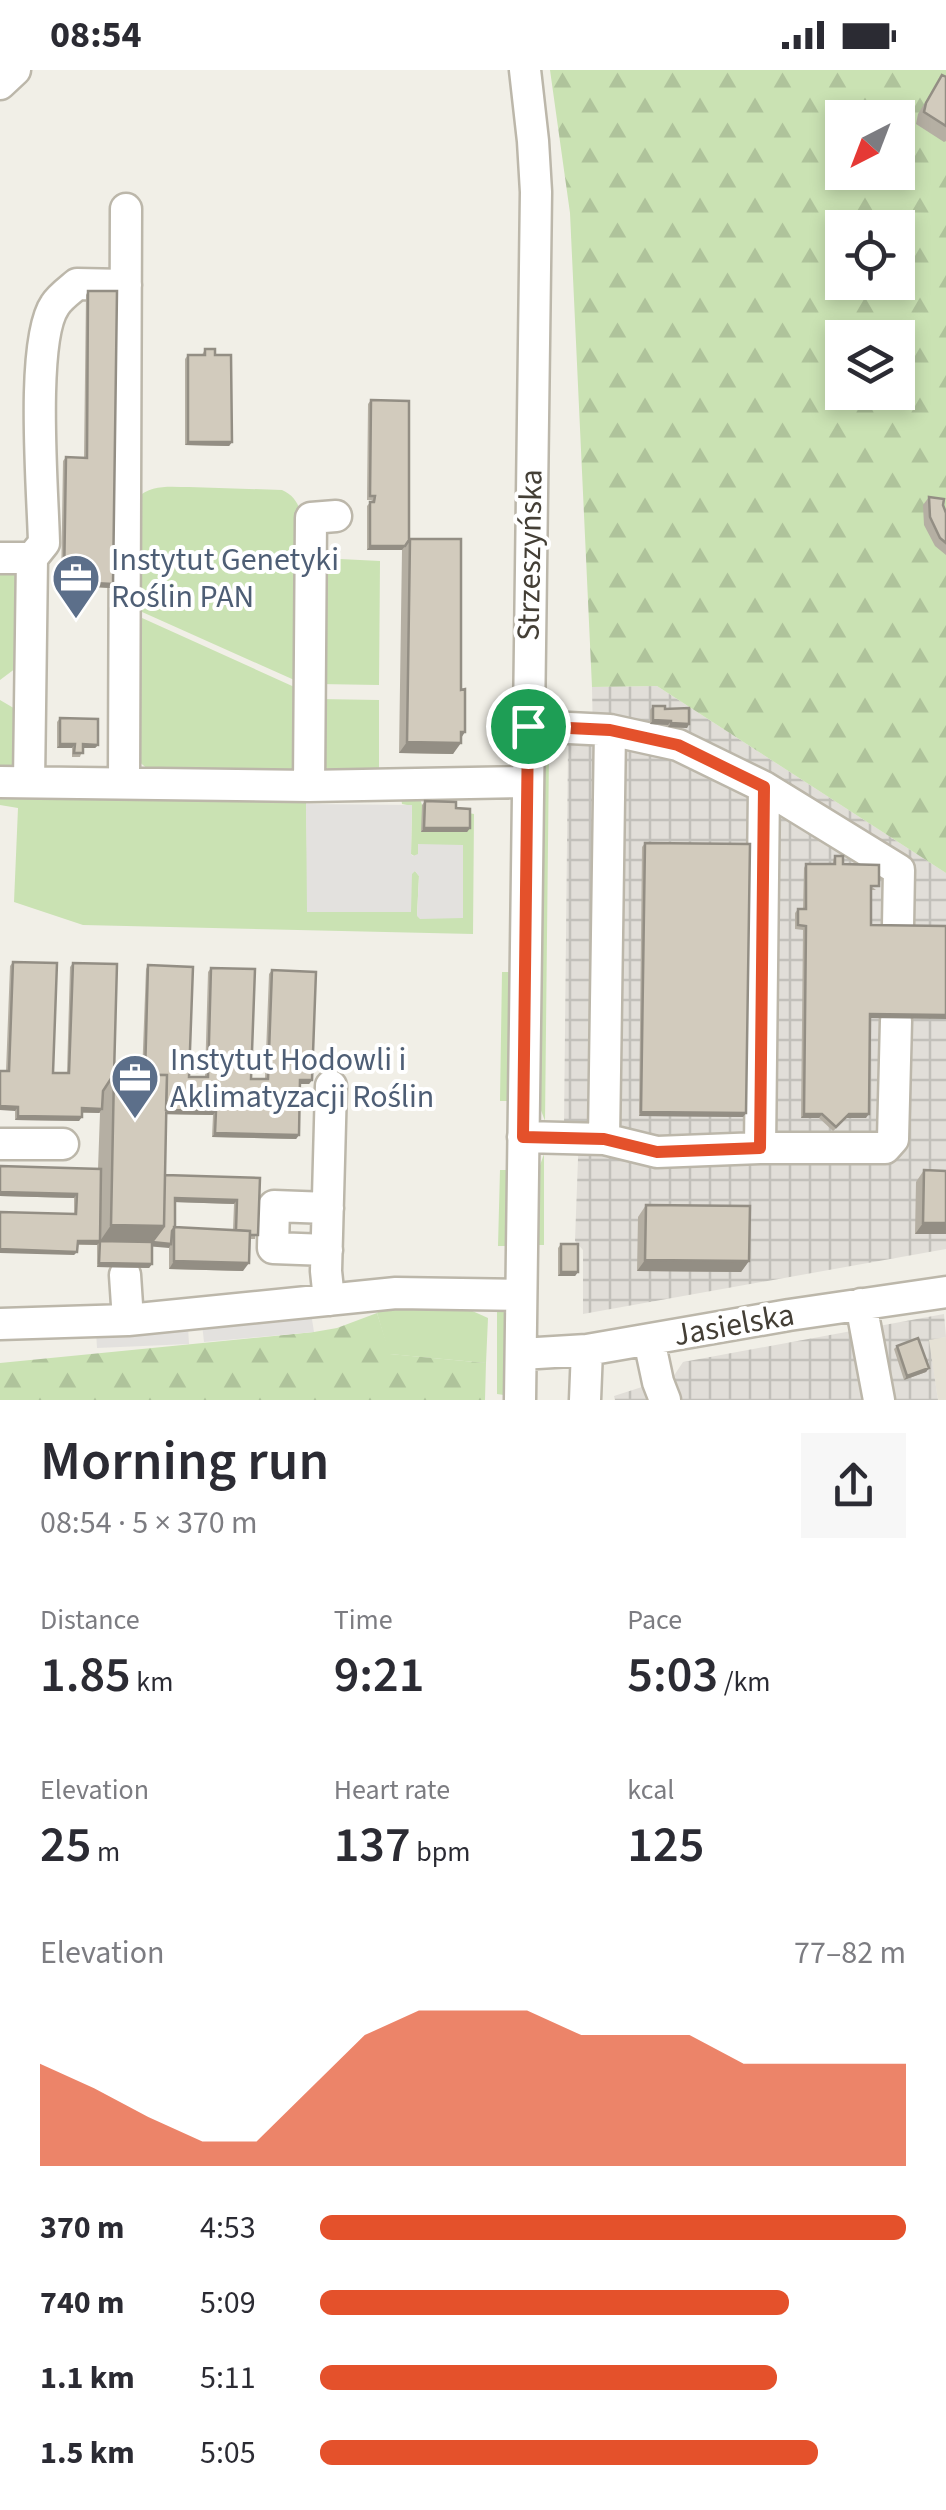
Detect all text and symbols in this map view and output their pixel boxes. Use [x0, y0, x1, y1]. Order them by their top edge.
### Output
text: 08:54 [50, 8, 142, 62]
north arrow [825, 100, 915, 190]
map controls [825, 100, 915, 410]
button: locate [825, 210, 915, 300]
button: layers [825, 320, 915, 410]
street label: Strzeszyńska [506, 469, 554, 641]
place label: Instytut Genetyki Roślin PAN [111, 537, 339, 620]
office icon: Instytut Genetyki Roślin PAN [50, 552, 102, 620]
pin [486, 684, 571, 769]
icon: arrive [501, 699, 556, 754]
place label: Instytut Hodowli i Aklimatyzacji Roślin [170, 1037, 434, 1120]
office icon: Instytut Hodowli i Aklimatyzacji Roślin [109, 1052, 161, 1120]
street label: Jasielska [670, 1292, 798, 1358]
text: Morning run [40, 1423, 329, 1501]
button: share [801, 1433, 906, 1538]
text: 08:54 · 5 × 370 m [40, 1500, 258, 1546]
text: Distance [40, 1600, 140, 1640]
text: Time [334, 1600, 393, 1640]
text: Pace [627, 1600, 682, 1640]
text: 1.85 [40, 1640, 131, 1711]
text: 9:21 [334, 1640, 424, 1711]
text: 5:03 [627, 1640, 718, 1711]
text: km [131, 1662, 173, 1702]
text: /km [718, 1662, 771, 1702]
text: Elevation [40, 1770, 149, 1810]
text: Heart rate [334, 1770, 450, 1810]
text: kcal [627, 1770, 674, 1810]
text: 25 [40, 1810, 91, 1881]
text: 137 [334, 1810, 411, 1881]
text: 125 [627, 1810, 704, 1881]
text: m [91, 1832, 120, 1872]
text: bpm [411, 1832, 470, 1872]
text: Elevation [40, 1930, 165, 1976]
text: 77–82 m [794, 1930, 906, 1976]
text: 370 m [40, 2205, 125, 2251]
text: 4:53 [200, 2205, 256, 2251]
text: 740 m [40, 2280, 125, 2326]
text: 5:09 [200, 2280, 256, 2326]
text: 1.1 km [40, 2355, 135, 2401]
text: 5:11 [200, 2355, 256, 2401]
text: 1.5 km [40, 2430, 135, 2476]
text: 5:05 [200, 2430, 256, 2476]

